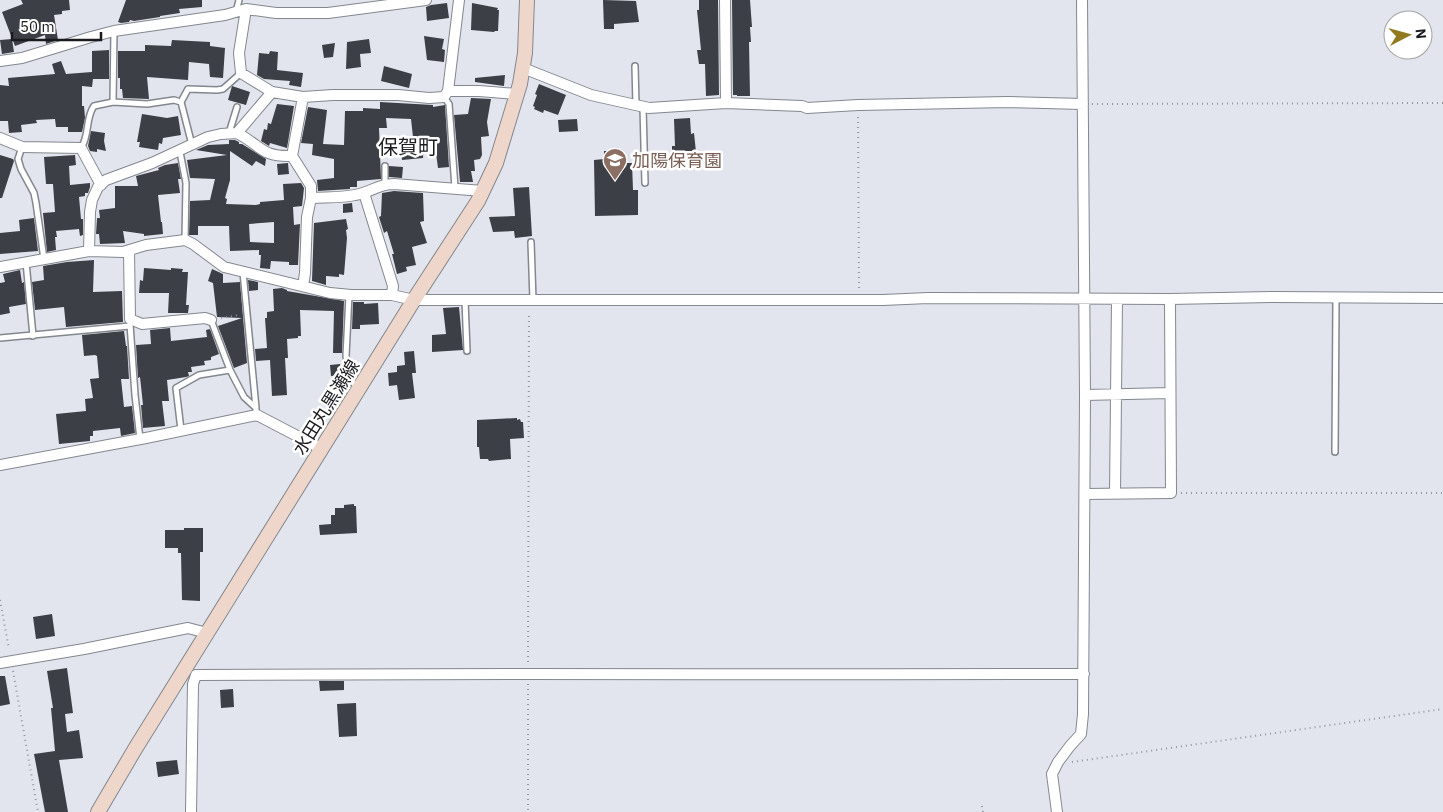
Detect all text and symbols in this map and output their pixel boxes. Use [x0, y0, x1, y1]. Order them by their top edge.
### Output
scale bar [12, 10, 101, 42]
north arrow [1383, 10, 1433, 60]
text: 50 m [20, 17, 55, 36]
text: N [1411, 28, 1430, 40]
district label: 保賀町 [378, 133, 438, 160]
school or university icon: 加陽保育園 [602, 147, 628, 181]
place label: 加陽保育園 [632, 149, 722, 172]
street label: 水田丸黒瀬線 [288, 355, 364, 459]

